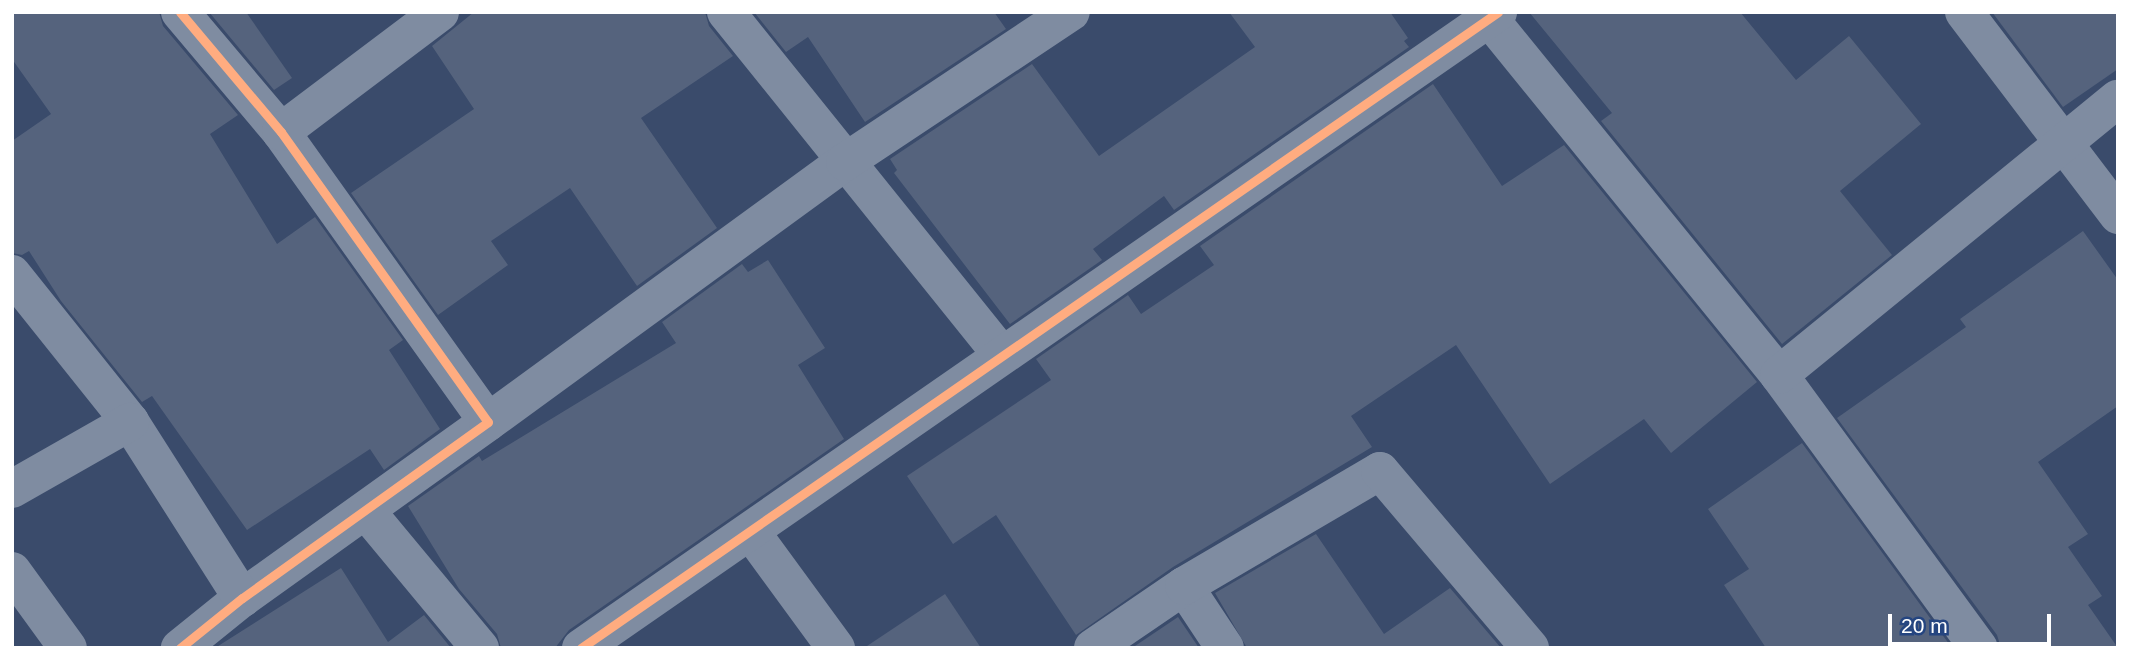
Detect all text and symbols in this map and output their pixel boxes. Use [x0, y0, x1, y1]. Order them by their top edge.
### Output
scale bar [1892, 600, 2055, 644]
text: 20 m [1901, 614, 1948, 637]

